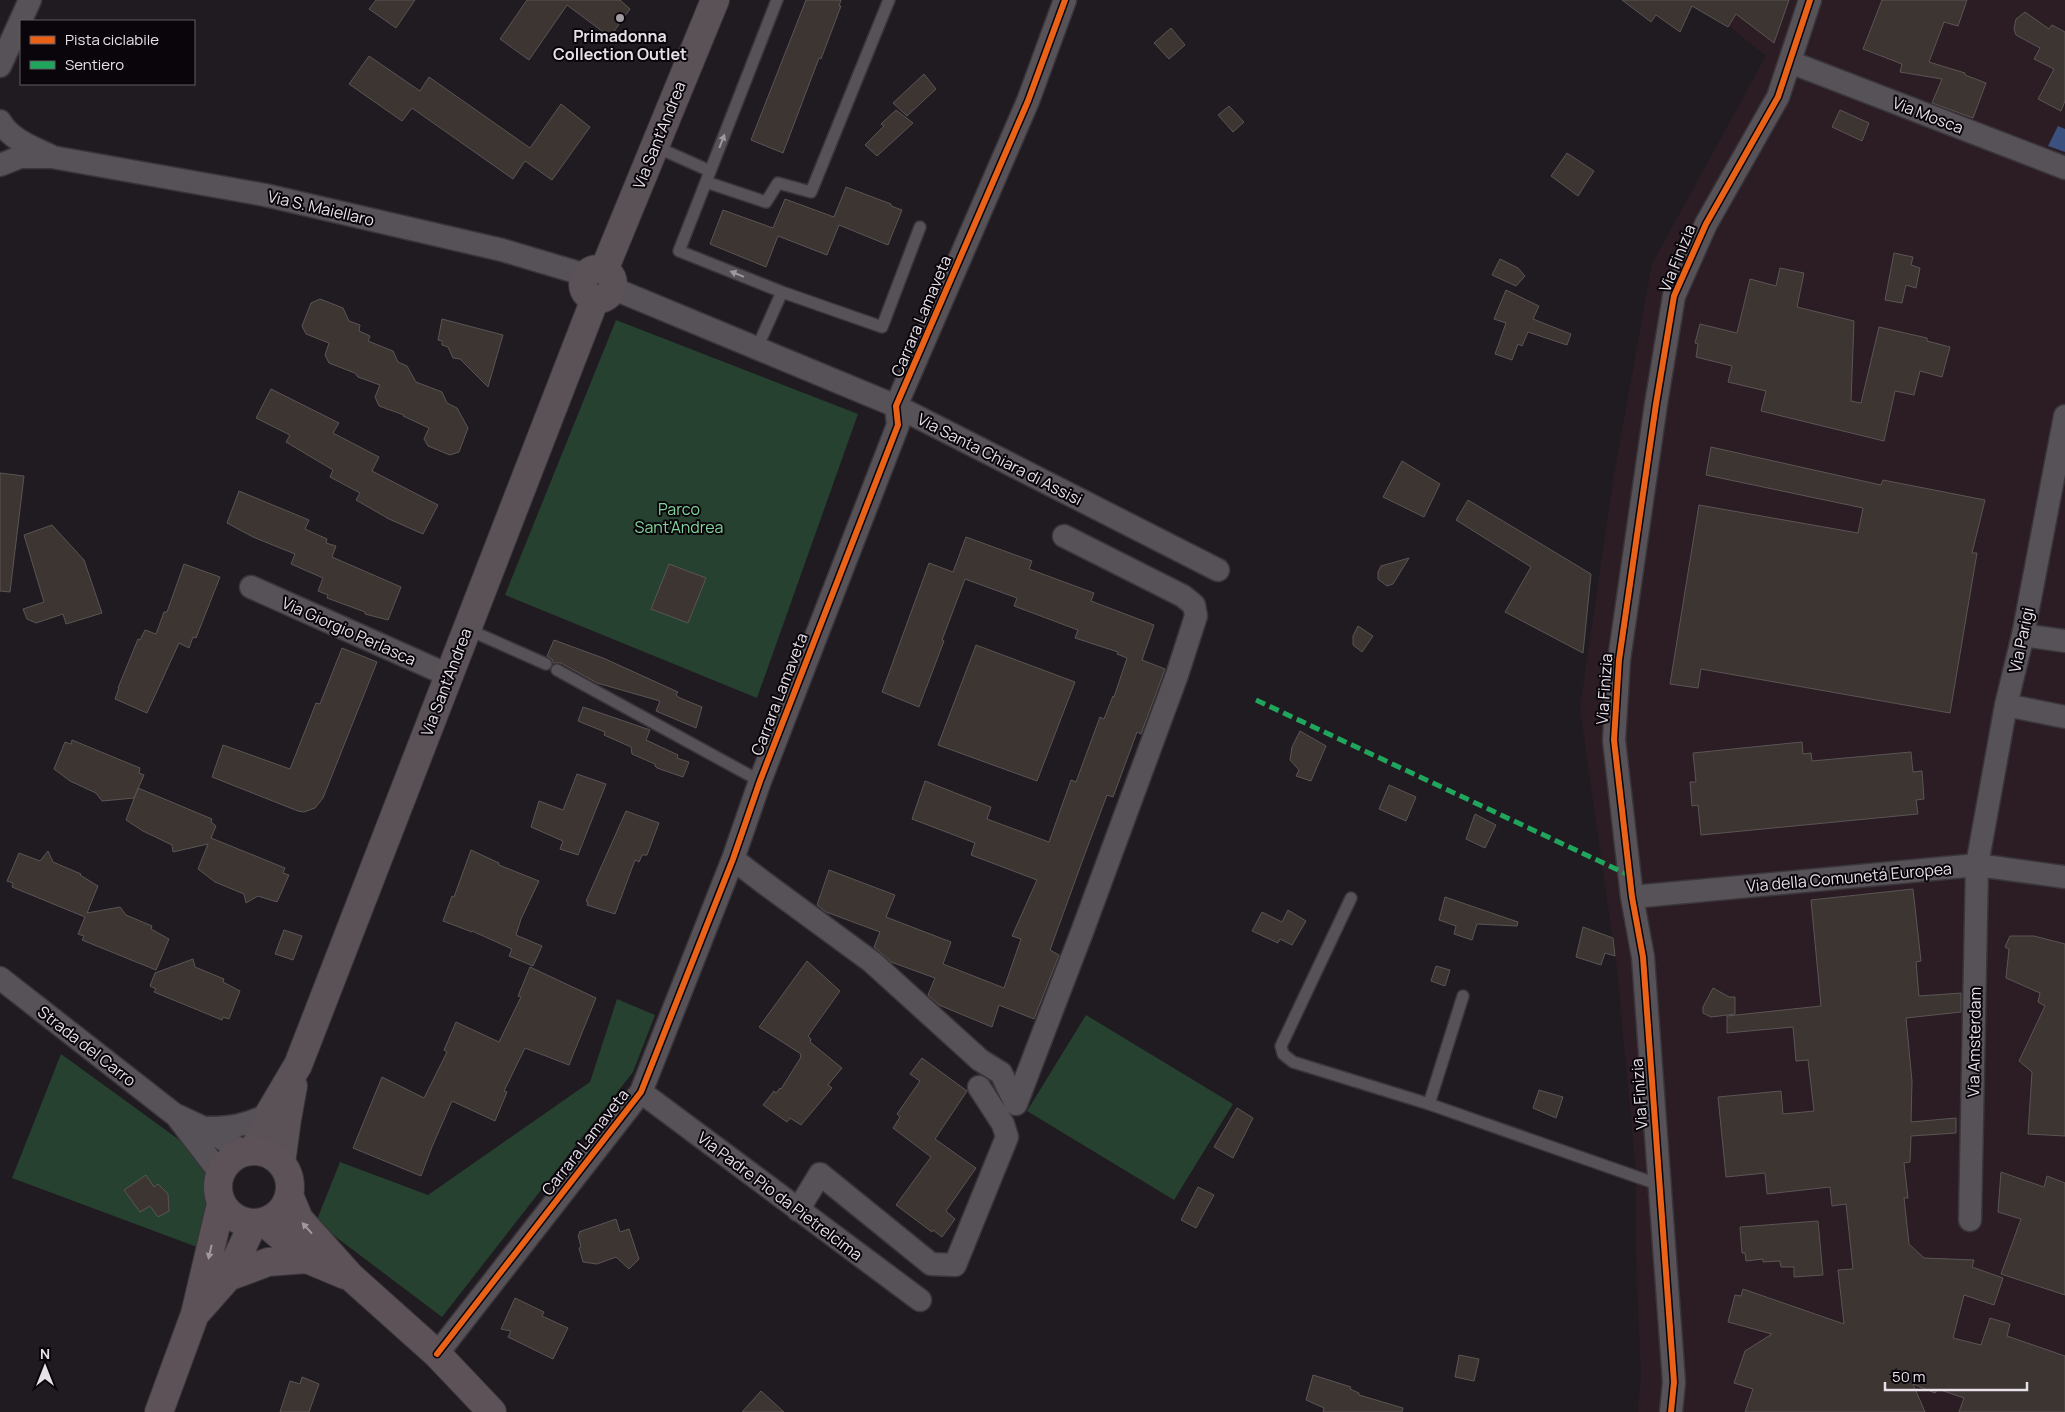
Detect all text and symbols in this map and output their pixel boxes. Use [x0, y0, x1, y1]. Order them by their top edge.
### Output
marker: Primadonna Collection Outlet [614, 12, 626, 24]
legend [20, 20, 195, 85]
place label: Primadonna Collection Outlet [553, 25, 687, 65]
text: Pista ciclabile [65, 29, 159, 50]
text: Sentiero [65, 54, 124, 75]
street label: Via Sant'Andrea [627, 78, 691, 192]
street label: Via Mosca [1889, 91, 1967, 139]
one-way arrow [719, 134, 726, 149]
street label: Via S. Maiellaro [266, 185, 376, 231]
street label: Via Finizia [1653, 221, 1701, 295]
street label: Carrara Lamaveta [886, 252, 956, 380]
one-way arrow [729, 270, 744, 278]
street label: Via Santa Chiara di Assisi [914, 408, 1086, 510]
park label: Parco Sant'Andrea [635, 498, 723, 538]
street label: Via Giorgio Perlasca [279, 592, 419, 670]
street label: Via Parigi [2003, 605, 2039, 675]
street label: Via Sant'Andrea [415, 625, 477, 739]
street label: Carrara Lamaveta [746, 630, 812, 758]
street label: Via Finizia [1591, 653, 1617, 725]
street label: Via della Comunetá Europea [1745, 857, 1953, 897]
street label: Via Amsterdam [1962, 987, 1986, 1097]
street label: Strada del Carro [33, 1001, 141, 1091]
street label: Via Finizia [1626, 1058, 1652, 1130]
street label: Carrara Lamaveta [536, 1084, 634, 1200]
street label: Via Padre Pio da Pietrelcima [693, 1127, 867, 1265]
one-way arrow [301, 1221, 312, 1234]
one-way arrow [206, 1244, 214, 1259]
north arrow [20, 1342, 70, 1392]
text: N [40, 1344, 50, 1363]
scale bar [1885, 1360, 2028, 1392]
text: 50 m [1892, 1366, 1926, 1387]

